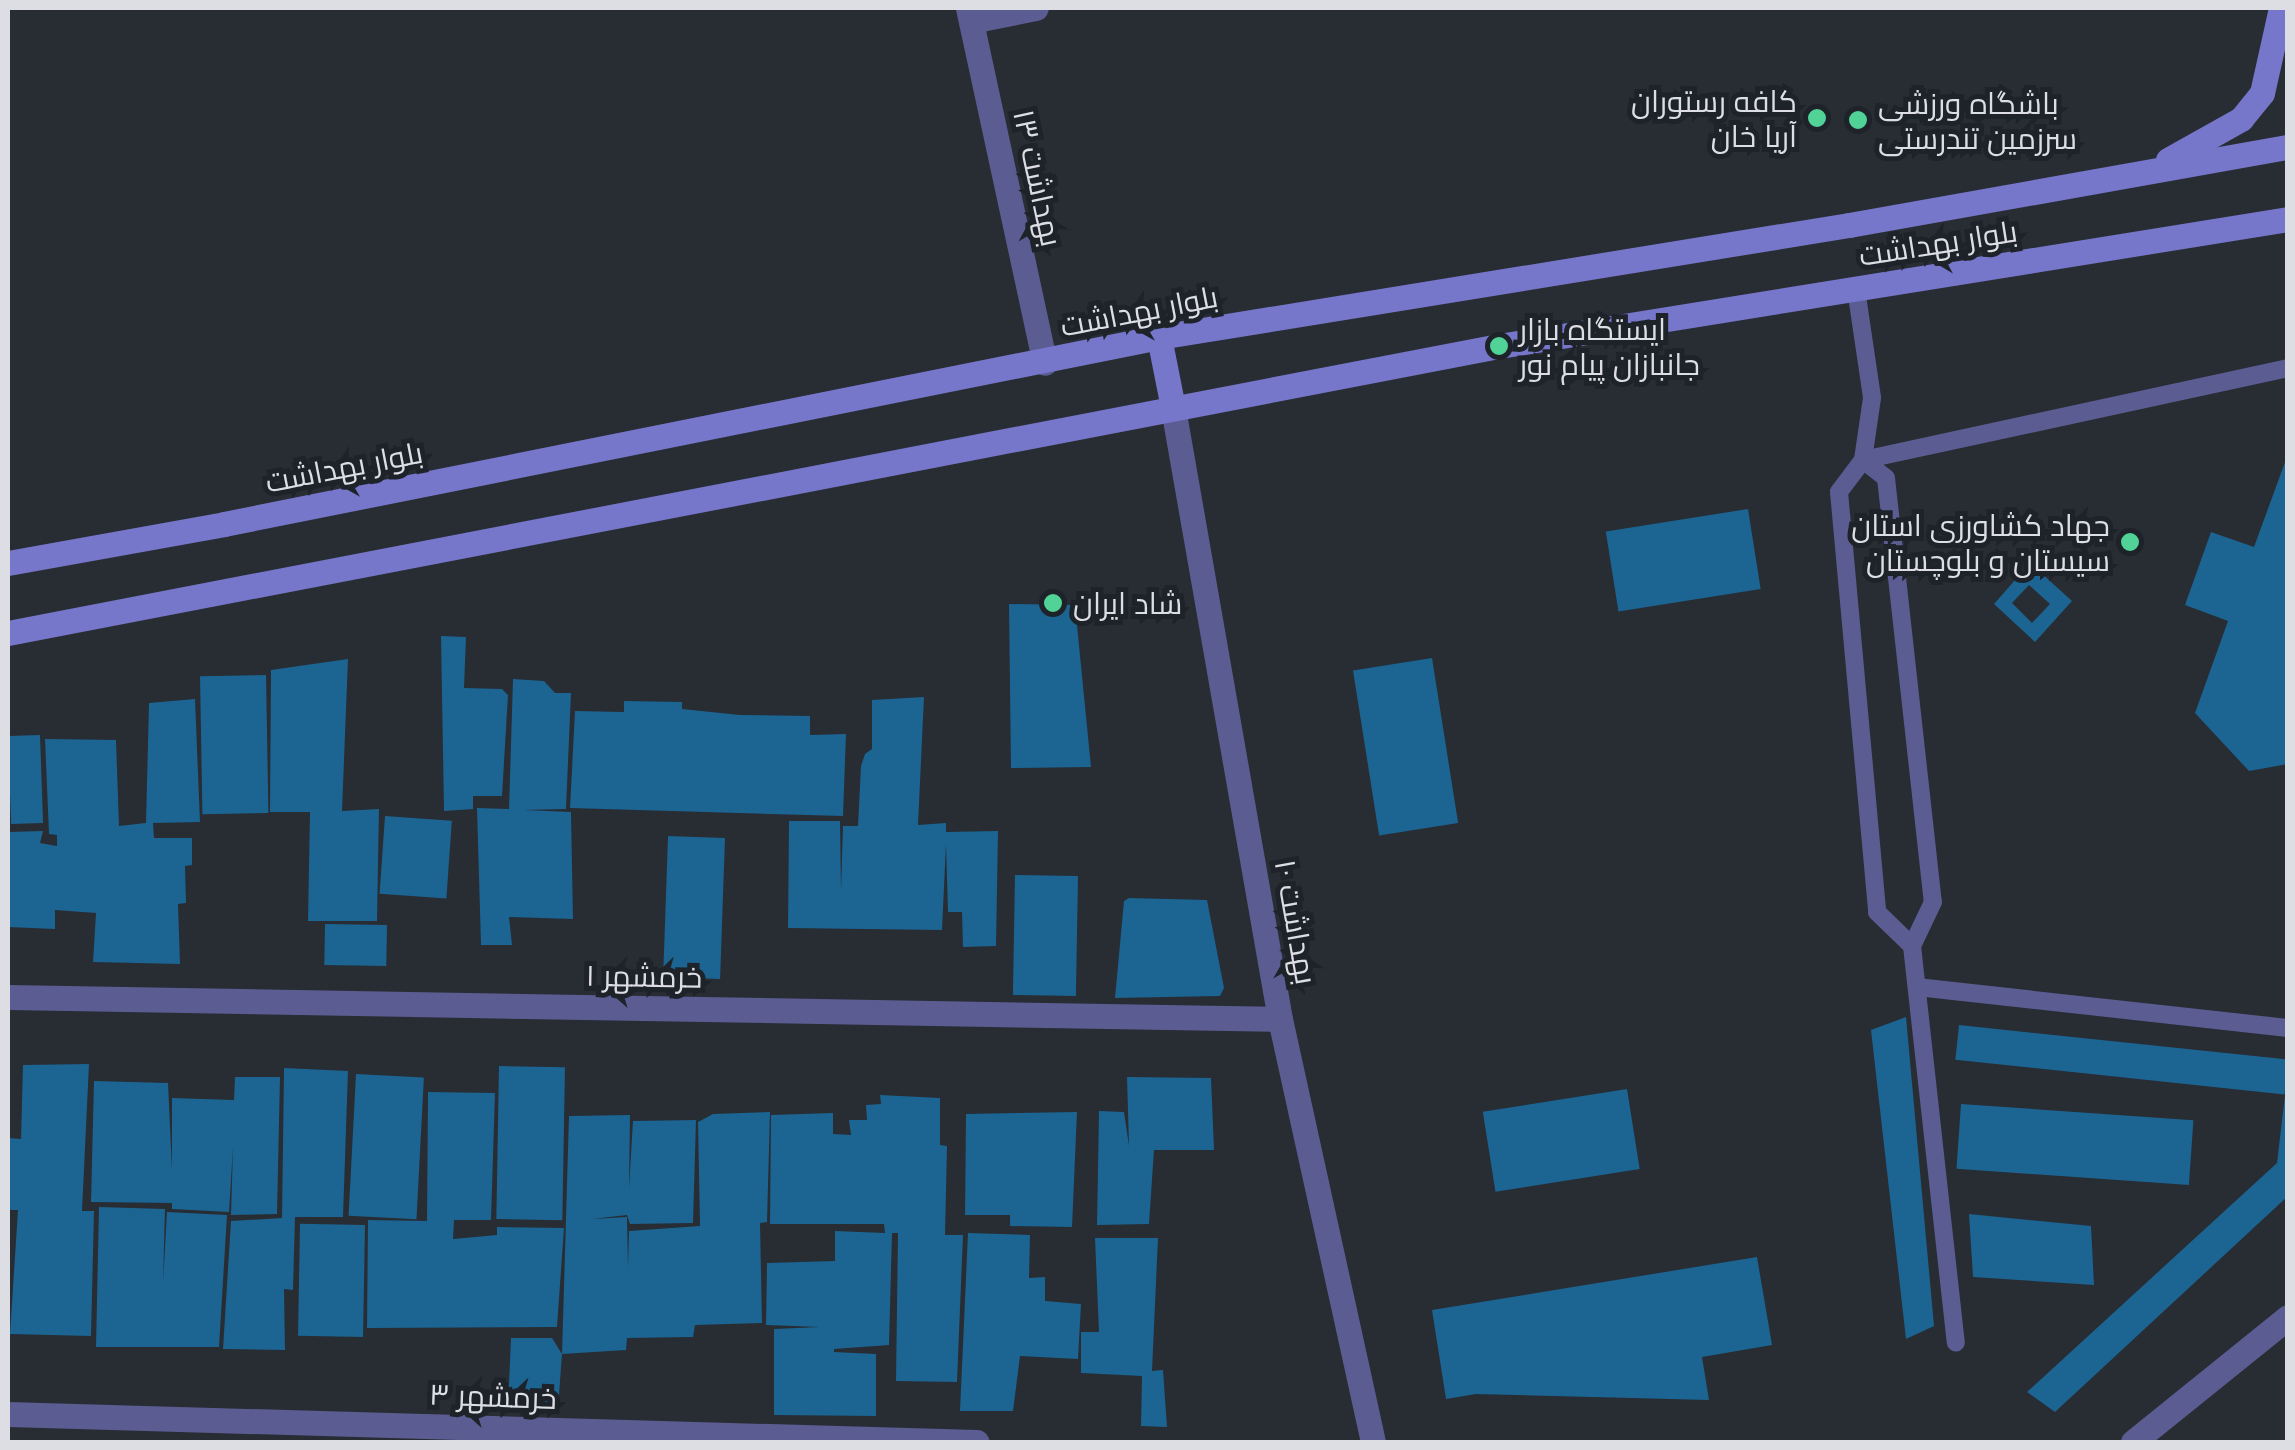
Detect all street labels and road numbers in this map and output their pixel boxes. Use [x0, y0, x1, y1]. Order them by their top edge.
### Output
street label: بهداشت ۱۳ [1006, 106, 1070, 250]
street label: بلوار بهداشت [1856, 213, 2020, 273]
street label: بلوار بهداشت [1057, 278, 1221, 344]
street label: بلوار بهداشت [262, 434, 426, 500]
street label: بهداشت ۱۰ [1267, 857, 1325, 987]
street label: خرمشهر ۱ [585, 957, 703, 995]
street label: خرمشهر ۳ [429, 1376, 557, 1416]

